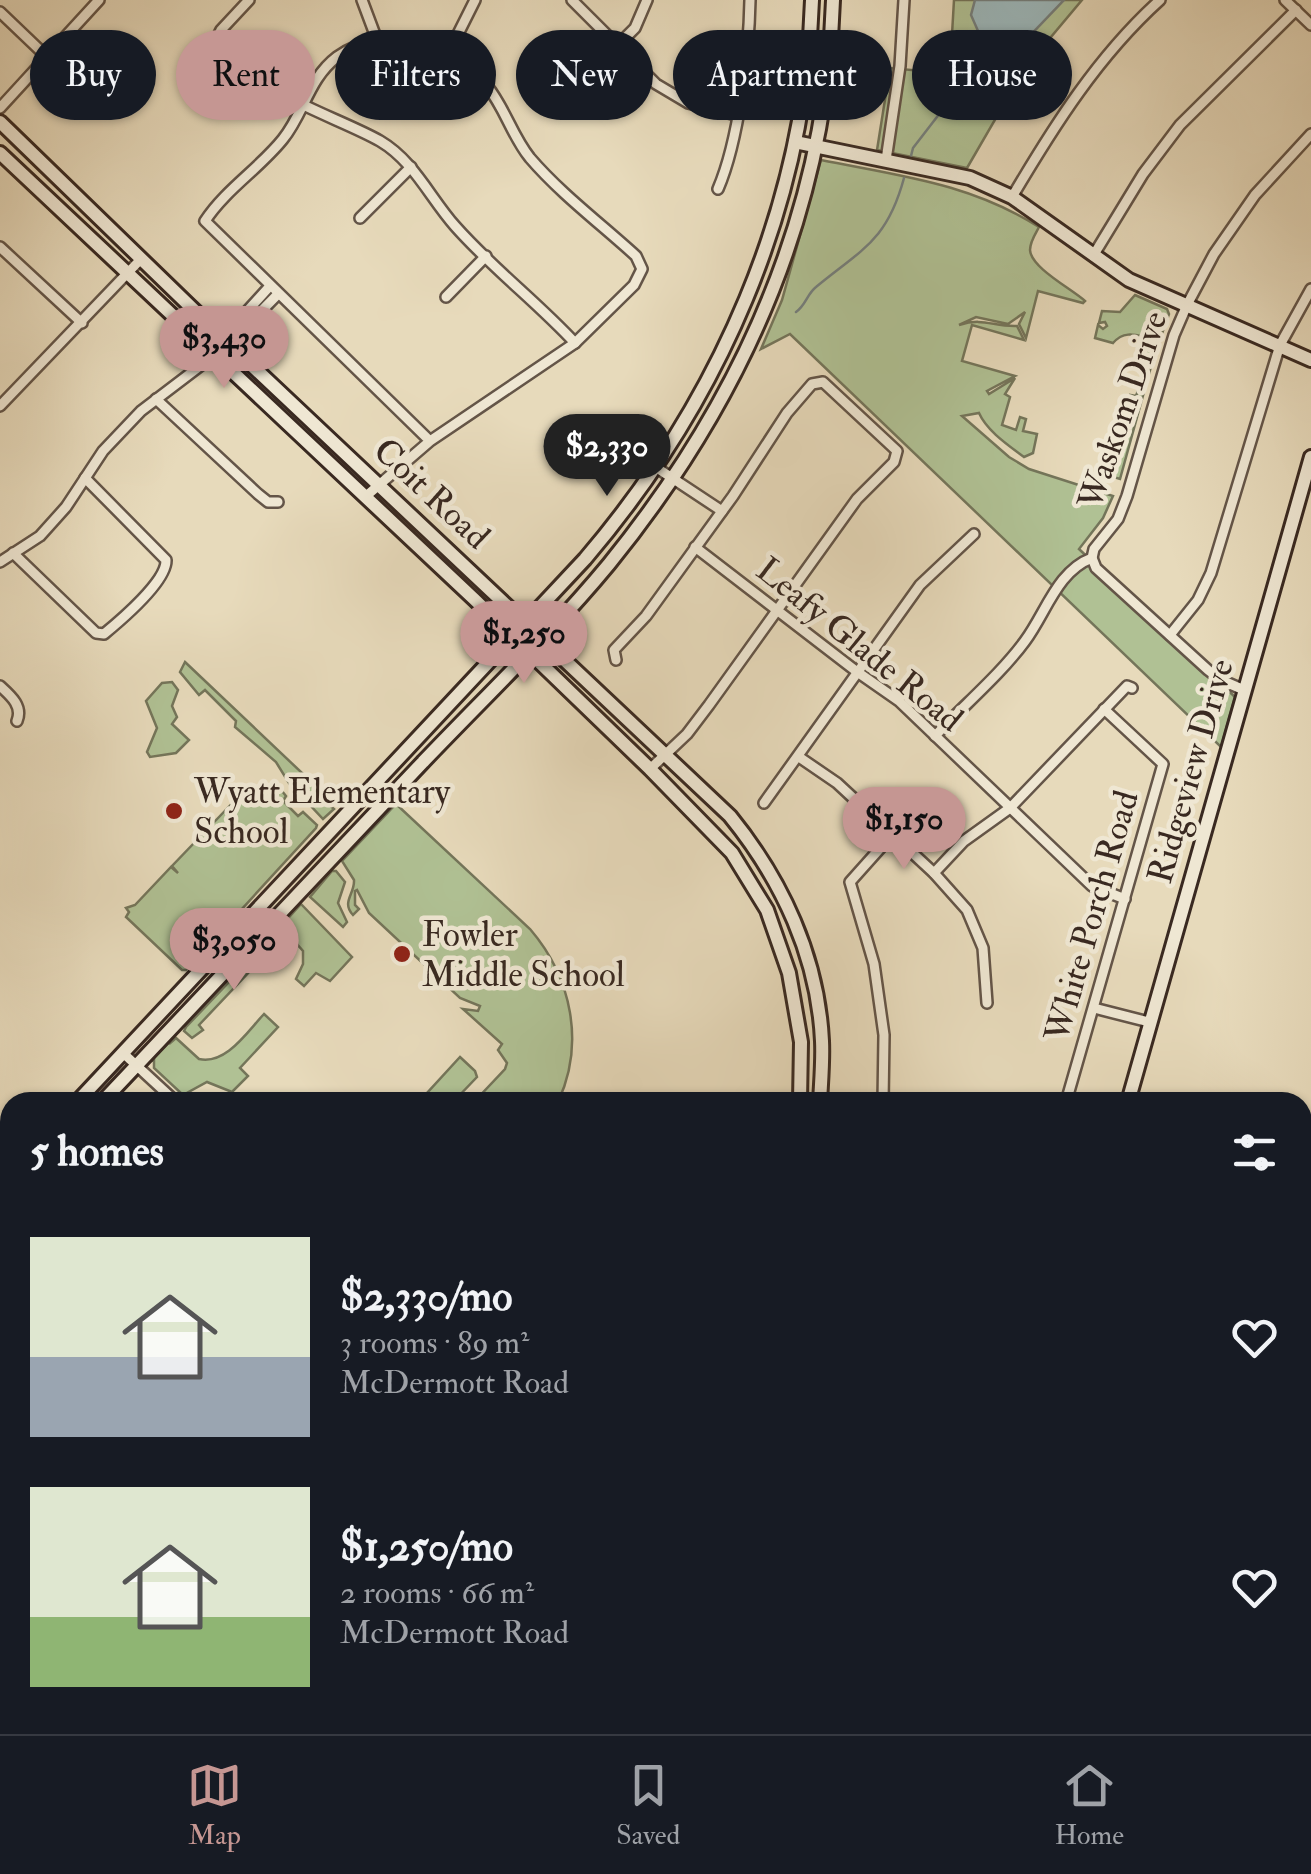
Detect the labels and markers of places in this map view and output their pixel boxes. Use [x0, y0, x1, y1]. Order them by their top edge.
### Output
pin: $3,430 [143, 306, 305, 391]
pin: $2,330 [526, 414, 688, 499]
pin: $1,250 [443, 601, 605, 686]
place label: Wyatt Elementary School [193, 770, 451, 854]
pin: $1,150 [823, 787, 985, 872]
marker: Wyatt Elementary School [163, 800, 185, 822]
pin: $3,050 [153, 908, 315, 993]
place label: Fowler Middle School [422, 913, 625, 997]
marker: Fowler Middle School [391, 943, 413, 965]

